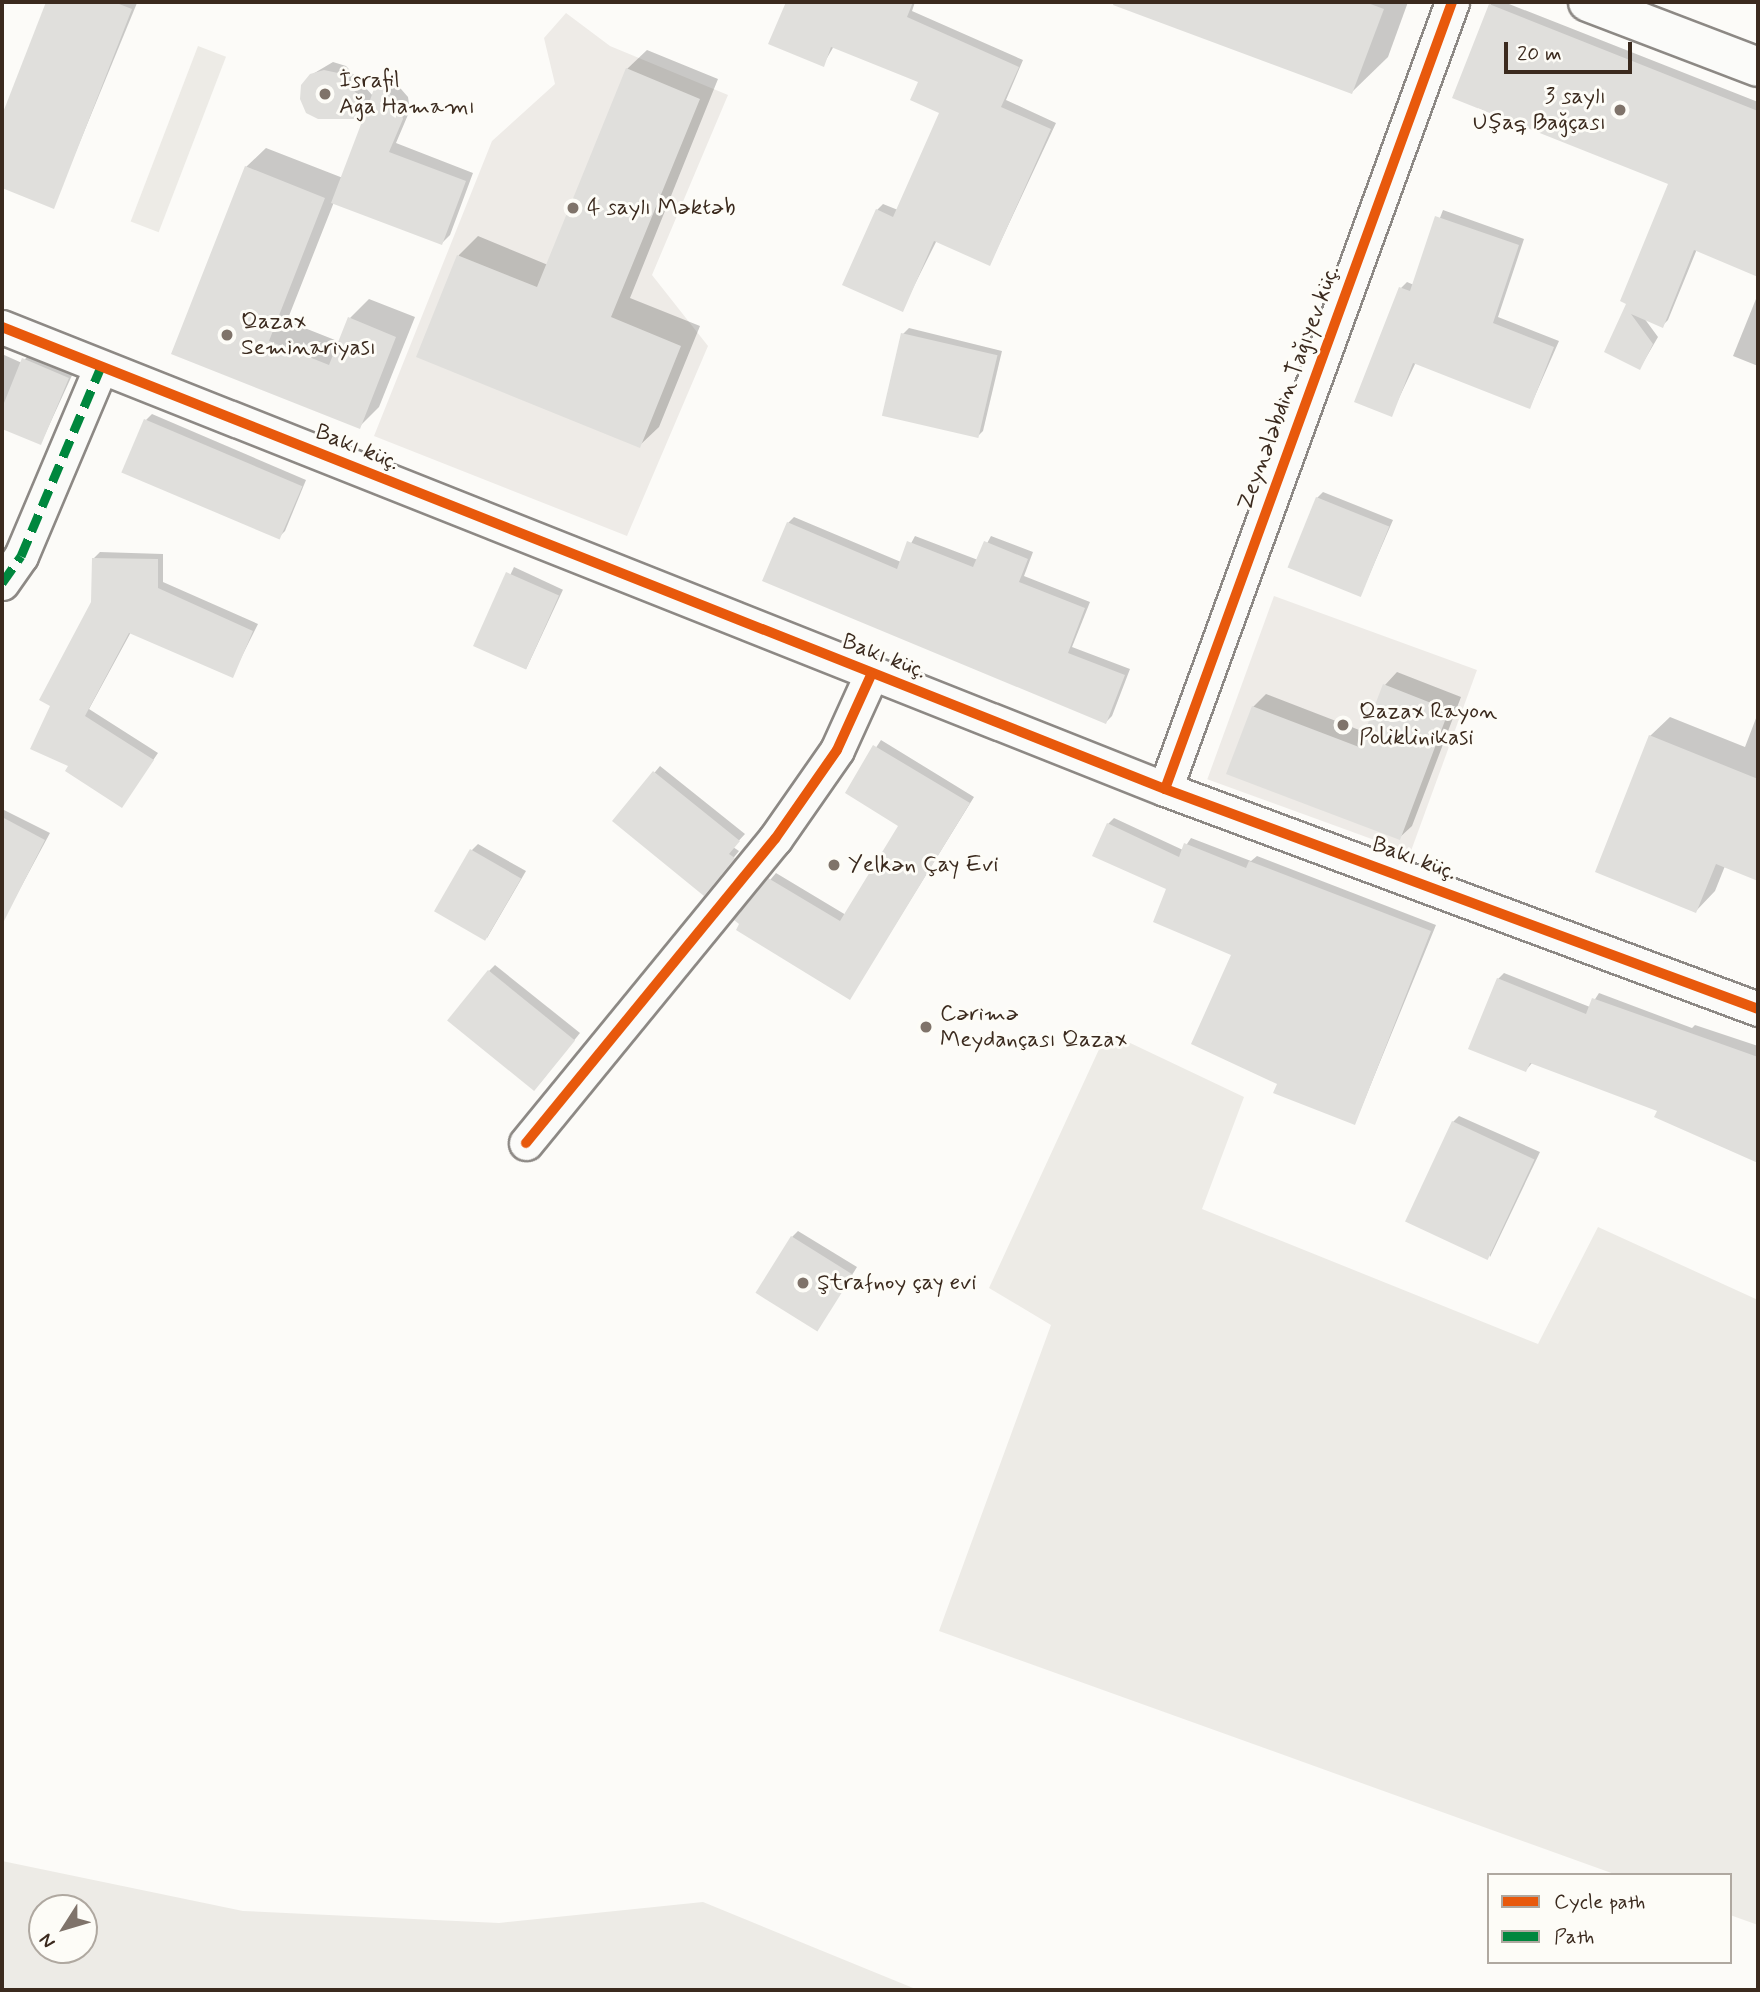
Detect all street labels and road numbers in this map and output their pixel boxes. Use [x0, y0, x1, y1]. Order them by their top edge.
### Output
street label: Zeynələbdin Tağıyev küç. [1232, 263, 1346, 513]
street label: Bakı küç. [311, 419, 403, 477]
street label: Bakı küç. [838, 628, 930, 686]
street label: Bakı küç. [1368, 831, 1460, 887]

